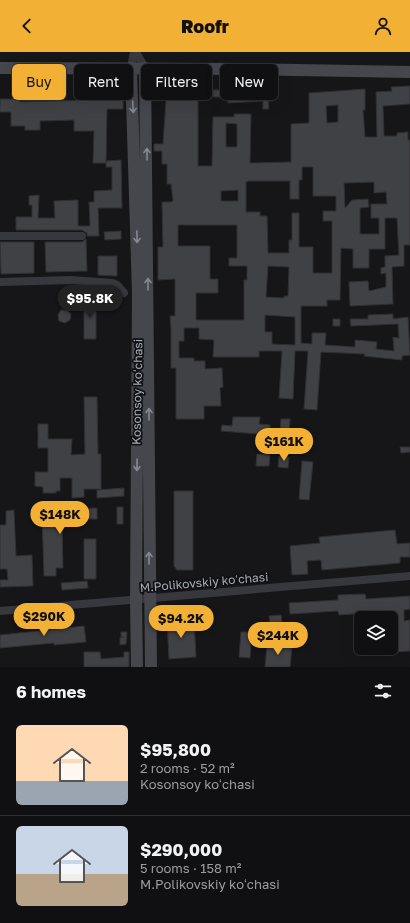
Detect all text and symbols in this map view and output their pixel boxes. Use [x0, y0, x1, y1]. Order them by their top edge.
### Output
icon: back [16, 15, 38, 37]
text: Roofr [181, 15, 229, 37]
icon: person [372, 15, 394, 37]
chip: Buy [12, 64, 66, 100]
chip: Rent [74, 64, 133, 100]
chip: Filters [141, 64, 212, 100]
chip: New [220, 64, 278, 100]
one-way arrow [129, 100, 137, 113]
one-way arrow [143, 148, 150, 161]
one-way arrow [133, 230, 141, 243]
one-way arrow [144, 278, 152, 291]
pin: $95.8K [57, 285, 123, 319]
text: $95.8K [67, 290, 113, 306]
street label: Kosonsoy koʻchasi [129, 339, 145, 445]
one-way arrow [145, 408, 153, 421]
pin: $161K [256, 428, 312, 462]
text: $161K [264, 433, 304, 449]
one-way arrow [133, 458, 141, 471]
pin: $148K [32, 501, 88, 535]
text: $148K [39, 506, 81, 522]
one-way arrow [145, 552, 153, 565]
street label: M.Polikovskiy koʻchasi [139, 569, 269, 595]
pin: $290K [16, 603, 72, 637]
pin: $94.2K [148, 605, 214, 639]
text: $290K [23, 608, 65, 624]
text: $94.2K [158, 610, 204, 626]
map controls [354, 611, 398, 655]
button: layers [354, 611, 398, 655]
pin: $244K [250, 622, 306, 656]
text: $244K [257, 627, 299, 643]
icon: filters [372, 680, 394, 702]
text: 6 homes [16, 681, 86, 702]
text: $95,800 [140, 739, 211, 760]
icon: home [48, 741, 96, 789]
text: 2 rooms · 52 m² [140, 760, 235, 776]
text: Kosonsoy koʻchasi [140, 776, 255, 792]
text: $290,000 [140, 839, 222, 860]
icon: home [48, 842, 96, 890]
text: 5 rooms · 158 m² [140, 860, 241, 876]
text: M.Polikovskiy koʻchasi [140, 876, 280, 892]

